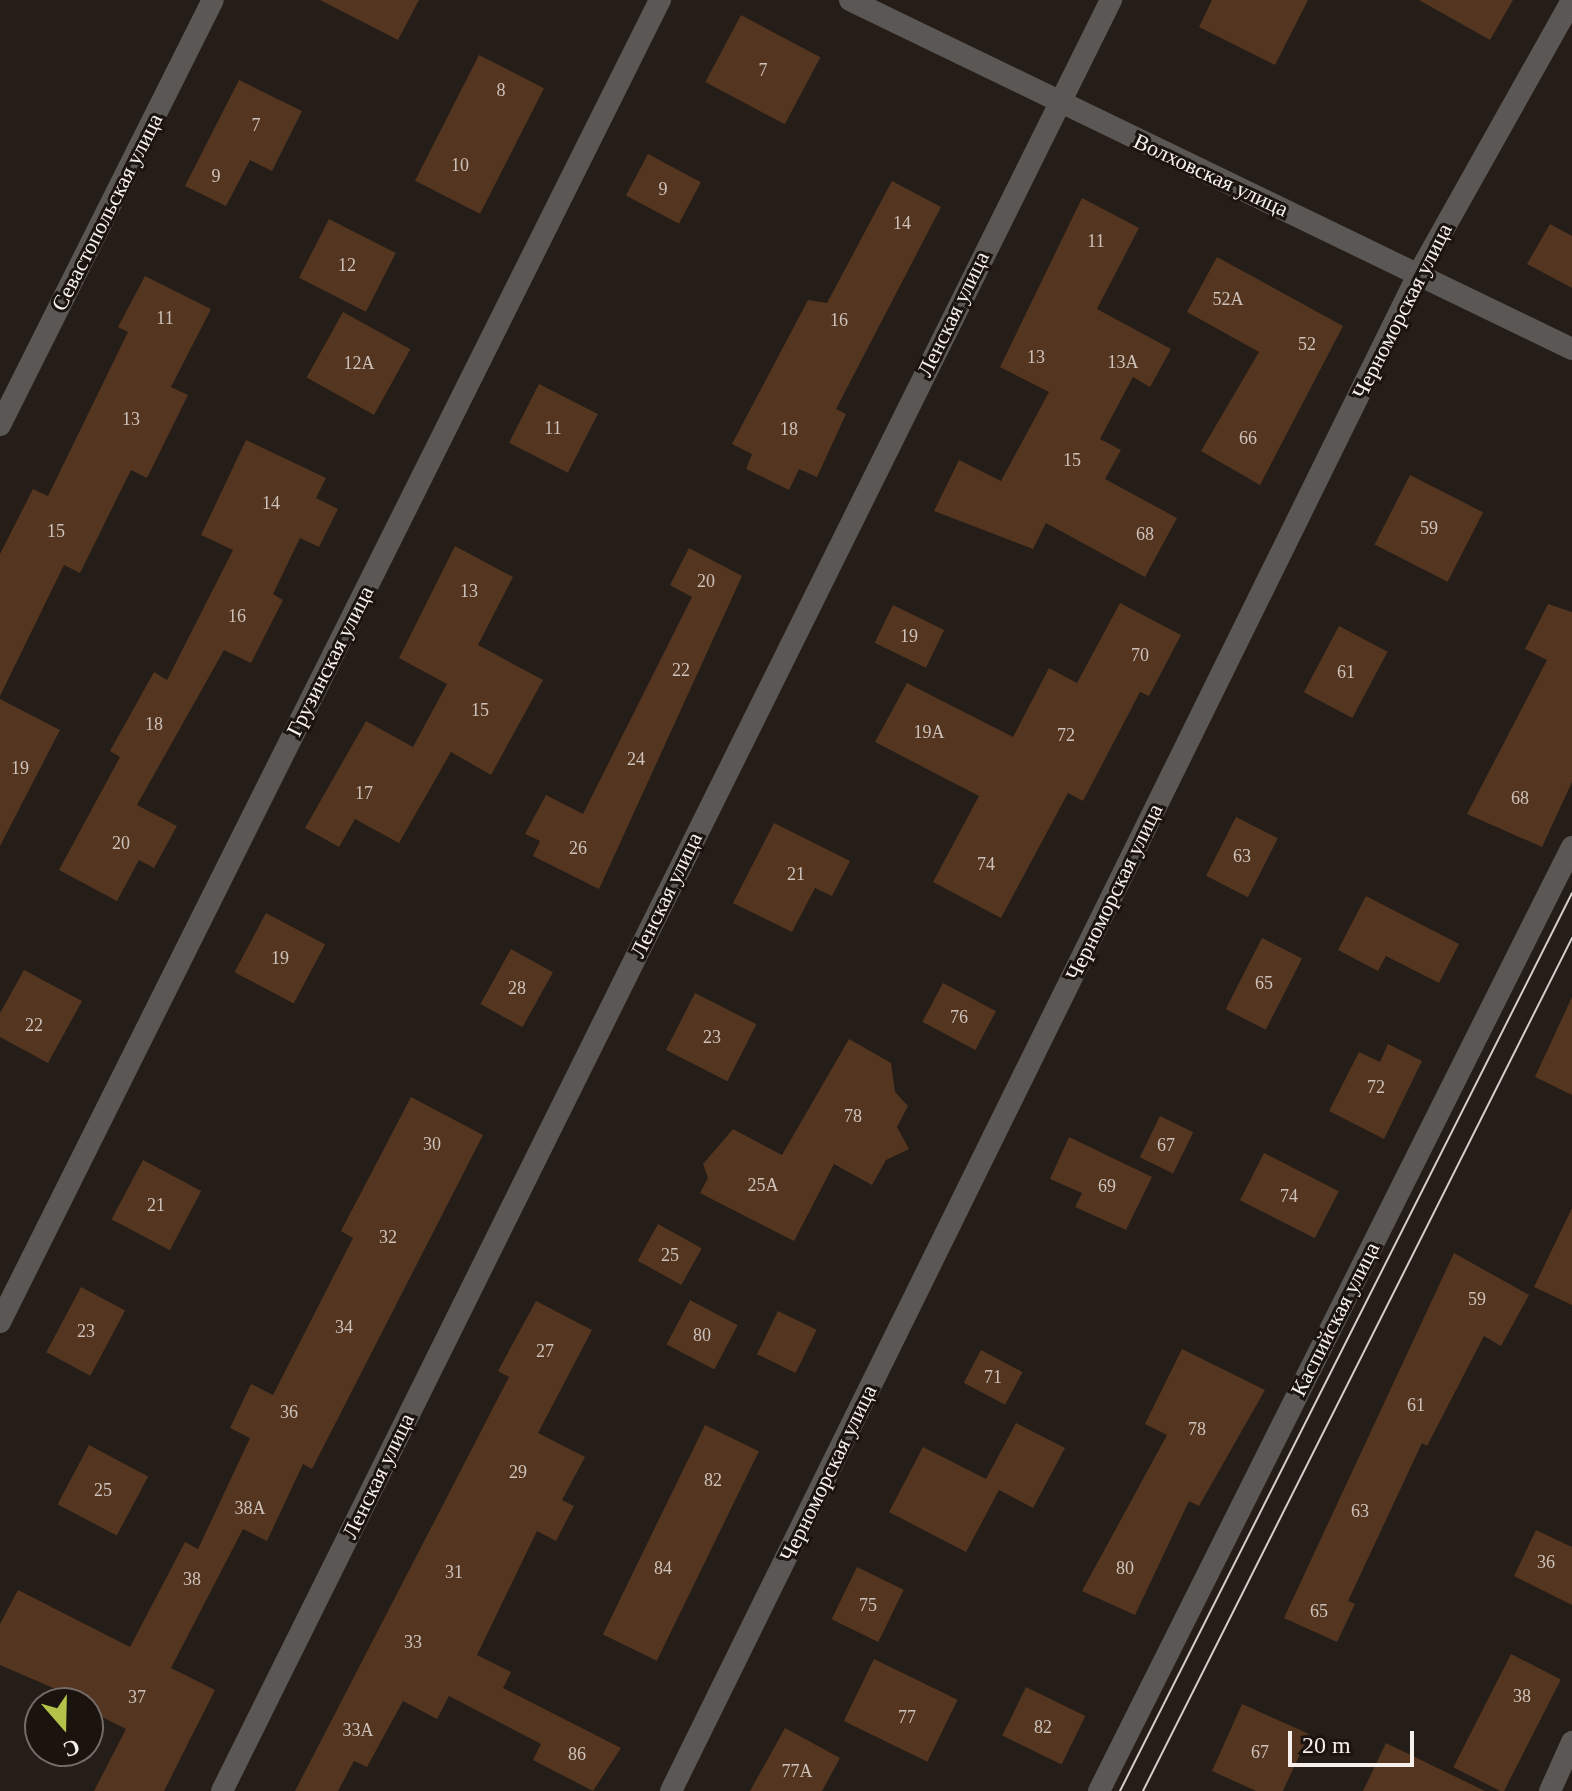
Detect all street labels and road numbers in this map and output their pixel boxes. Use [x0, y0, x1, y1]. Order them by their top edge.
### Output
street label: Севастопольская улица [46, 109, 168, 315]
street label: Волховская улица [1129, 128, 1293, 222]
street label: Черноморская улица [1346, 219, 1458, 403]
street label: Ленская улица [911, 247, 995, 381]
street label: Грузинская улица [281, 581, 379, 741]
street label: Черноморская улица [1060, 799, 1168, 985]
street label: Ленская улица [624, 828, 708, 962]
street label: Каспийская улица [1285, 1238, 1385, 1400]
street label: Черноморская улица [774, 1380, 882, 1566]
street label: Ленская улица [336, 1409, 420, 1543]

